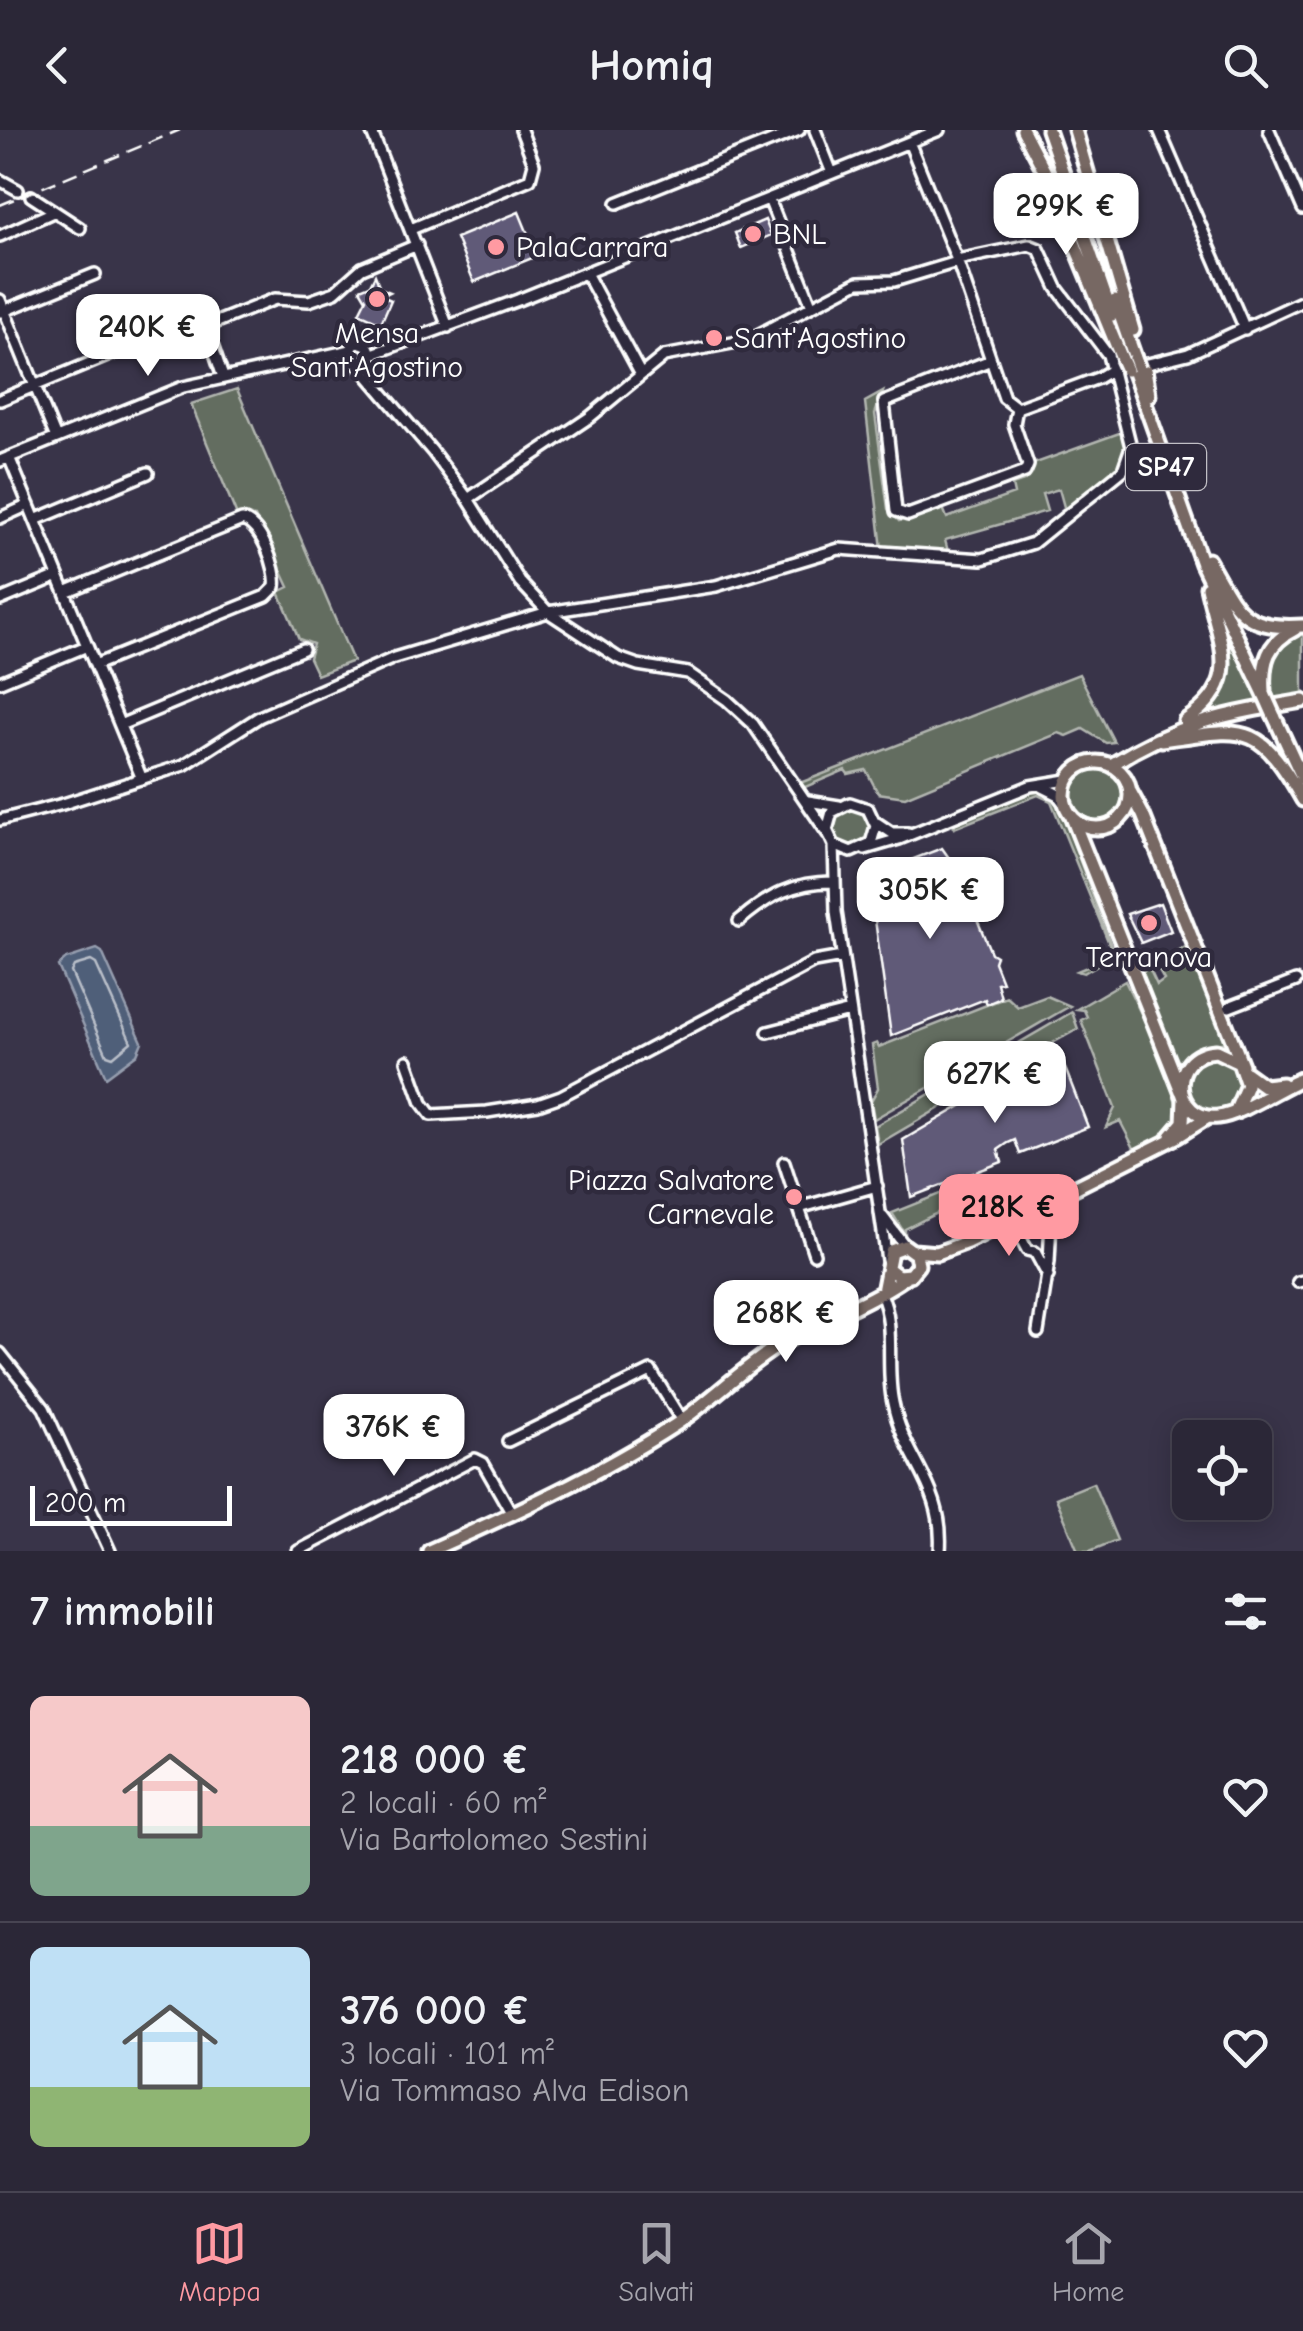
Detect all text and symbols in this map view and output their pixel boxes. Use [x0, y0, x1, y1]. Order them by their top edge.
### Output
icon: back [30, 38, 85, 93]
icon: search [1218, 38, 1273, 93]
text: Homiq [589, 39, 714, 91]
pin: 299K € [985, 173, 1147, 258]
text: 299K € [1016, 187, 1116, 224]
place label: BNL [773, 217, 826, 252]
marker: BNL [742, 223, 764, 245]
place label: PalaCarrara [516, 230, 669, 265]
marker: PalaCarrara [485, 236, 507, 258]
marker: Mensa Sant'Agostino [366, 288, 388, 310]
pin: 240K € [67, 294, 229, 379]
text: 240K € [98, 308, 198, 345]
place label: Mensa Sant'Agostino [291, 316, 463, 385]
place label: Sant'Agostino [734, 321, 906, 356]
marker: Sant'Agostino [703, 327, 725, 349]
road number: SP47 [1126, 444, 1206, 490]
pin: 305K € [849, 857, 1011, 942]
text: 305K € [879, 871, 981, 908]
marker: Terranova [1138, 912, 1160, 934]
place label: Terranova [1086, 940, 1212, 975]
pin: 627K € [914, 1041, 1076, 1126]
text: 627K € [946, 1055, 1044, 1092]
place label: Piazza Salvatore Carnevale [568, 1163, 774, 1232]
pin: 218K € [928, 1174, 1090, 1259]
marker: Piazza Salvatore Carnevale [783, 1186, 805, 1208]
text: 218K € [961, 1188, 1057, 1225]
pin: 268K € [705, 1280, 867, 1365]
text: 268K € [736, 1294, 836, 1331]
pin: 376K € [313, 1394, 475, 1479]
text: 376K € [345, 1408, 443, 1445]
map controls [1172, 1420, 1272, 1520]
button: locate [1172, 1420, 1272, 1520]
scale bar [30, 1481, 232, 1526]
text: 200 m [45, 1487, 126, 1519]
icon: filters [1218, 1584, 1273, 1639]
text: 7 immobili [30, 1587, 215, 1636]
text: 218 000 € [340, 1735, 530, 1784]
icon: home [110, 1736, 230, 1856]
icon: heart [1218, 1769, 1273, 1824]
text: 2 locali · 60 m² [340, 1784, 547, 1821]
text: Via Bartolomeo Sestini [340, 1821, 648, 1858]
text: 376 000 € [340, 1986, 531, 2035]
icon: home [110, 1987, 230, 2107]
icon: heart [1218, 2020, 1273, 2075]
text: 3 locali · 101 m² [340, 2035, 554, 2072]
text: Via Tommaso Alva Edison [340, 2072, 689, 2109]
tab: Mappa [179, 2216, 261, 2308]
tab: Salvati [618, 2216, 694, 2308]
tab: Home [1052, 2216, 1124, 2308]

